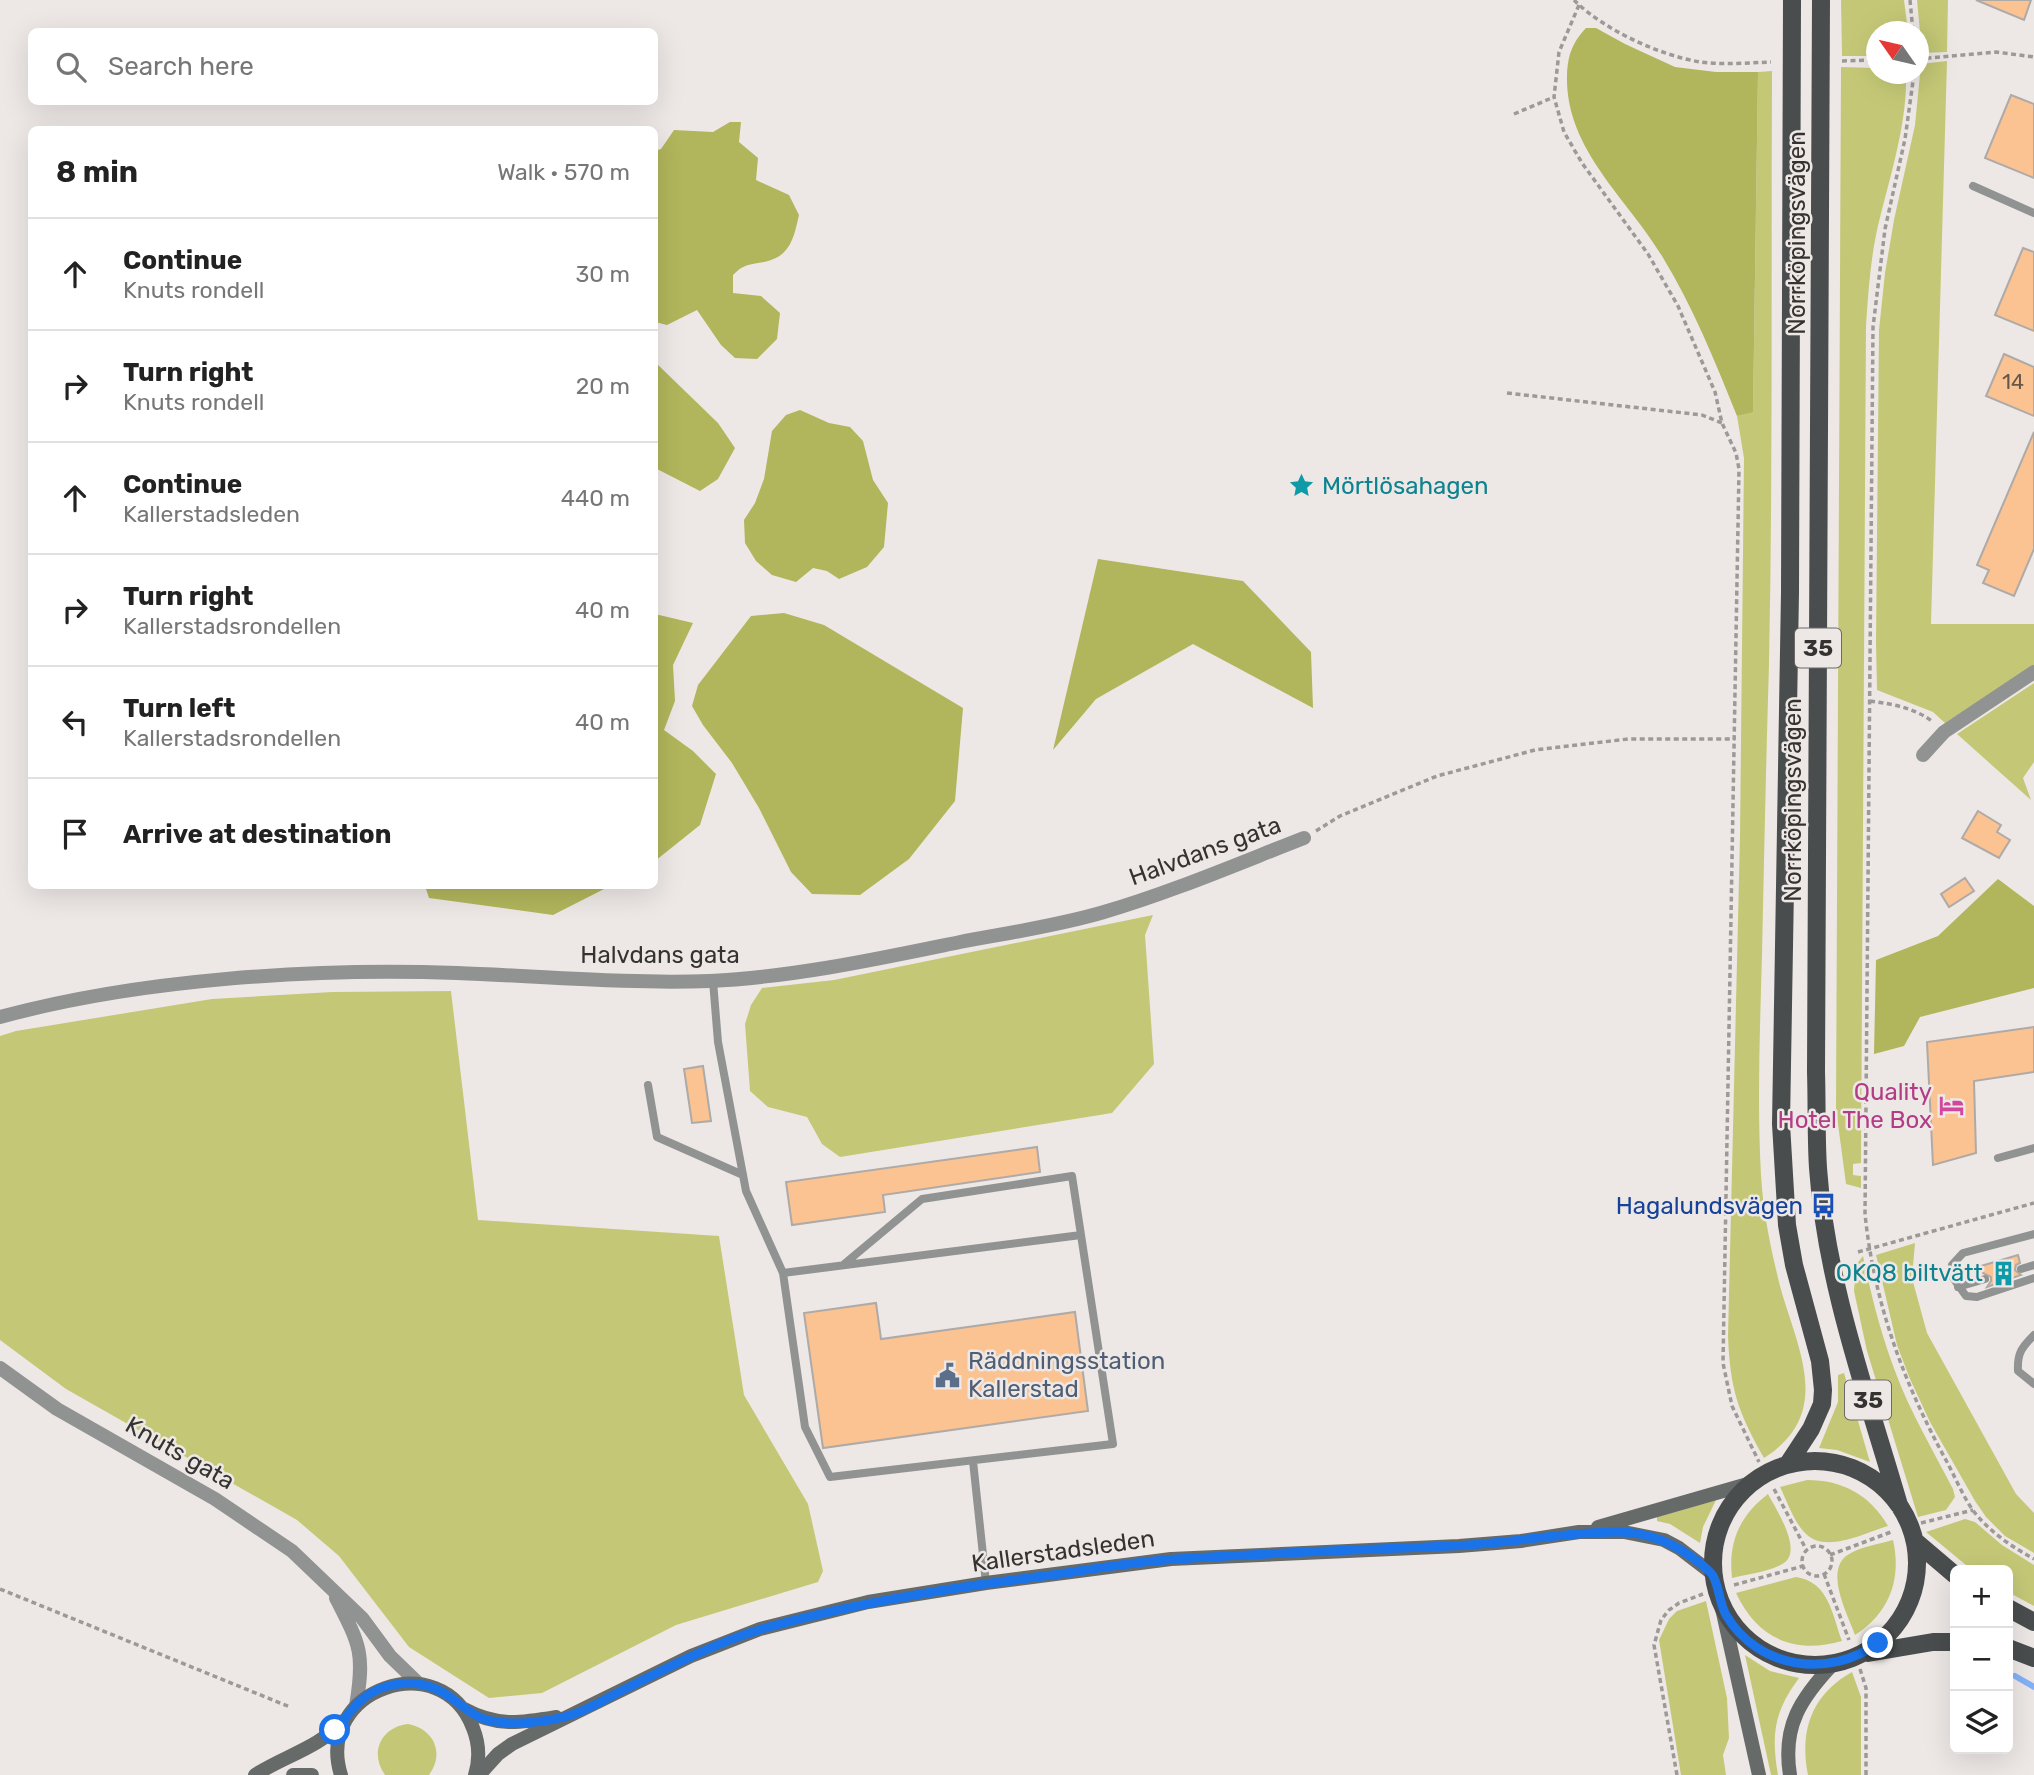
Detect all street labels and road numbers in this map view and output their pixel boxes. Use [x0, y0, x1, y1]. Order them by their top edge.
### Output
street label: Norrköpingsvägen [1783, 131, 1811, 335]
road number: 35 [1795, 628, 1841, 668]
street label: Norrköpingsvägen [1779, 698, 1807, 902]
street label: Halvdans gata [1125, 811, 1285, 891]
street label: Halvdans gata [580, 941, 740, 969]
road number: 35 [1845, 1380, 1891, 1420]
street label: Knuts gata [121, 1411, 239, 1495]
street label: Kallerstadsleden [970, 1524, 1156, 1578]

